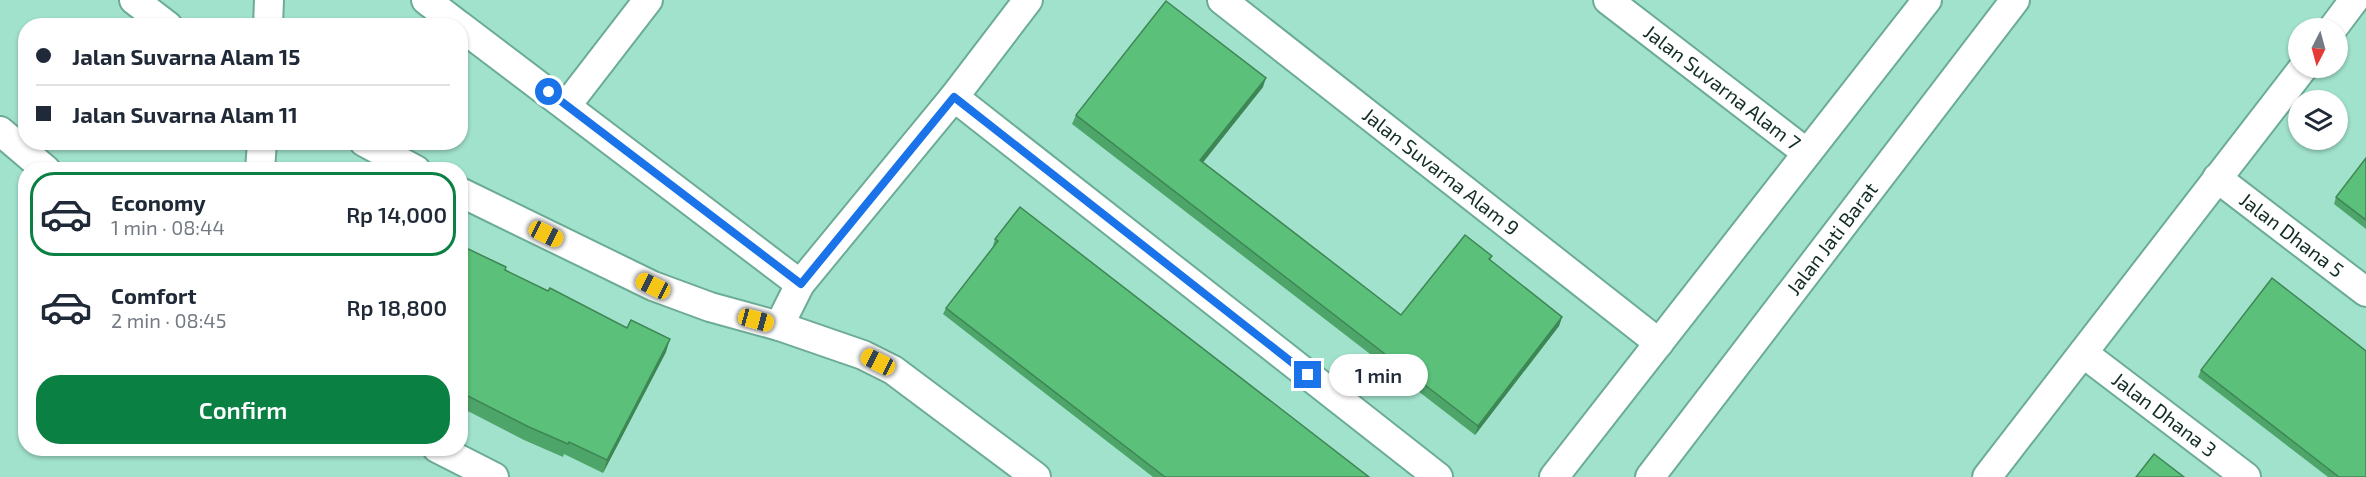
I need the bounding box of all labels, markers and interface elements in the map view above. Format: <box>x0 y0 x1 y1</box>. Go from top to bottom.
north arrow <box>2288 18 2348 78</box>
map controls <box>2288 18 2348 150</box>
street label: Jalan Suvarna Alam 7 <box>1640 19 1806 155</box>
text: Jalan Suvarna Alam 15 <box>72 43 301 69</box>
route start <box>535 78 562 105</box>
button: layers <box>2288 90 2348 150</box>
text: Jalan Suvarna Alam 11 <box>72 101 298 127</box>
street label: Jalan Suvarna Alam 9 <box>1358 102 1524 240</box>
street label: Jalan Jati Barat <box>1781 177 1882 299</box>
icon: car <box>39 187 93 241</box>
street label: Jalan Dhana 5 <box>2236 187 2349 282</box>
text: Economy <box>111 189 206 215</box>
text: Rp 14,000 <box>346 201 447 227</box>
text: 1 min · 08:44 <box>111 215 225 239</box>
car <box>526 218 566 250</box>
car <box>633 270 673 302</box>
icon: car <box>39 280 93 334</box>
text: Comfort <box>111 282 196 308</box>
text: Rp 18,800 <box>346 294 447 320</box>
car <box>736 307 776 333</box>
text: 2 min · 08:45 <box>111 308 226 332</box>
car <box>858 346 898 378</box>
callout: 1 min <box>1329 354 1428 396</box>
route end <box>1294 361 1321 388</box>
text: 1 min <box>1355 363 1402 387</box>
street label: Jalan Dhana 3 <box>2108 367 2222 461</box>
button: Confirm <box>36 375 450 444</box>

